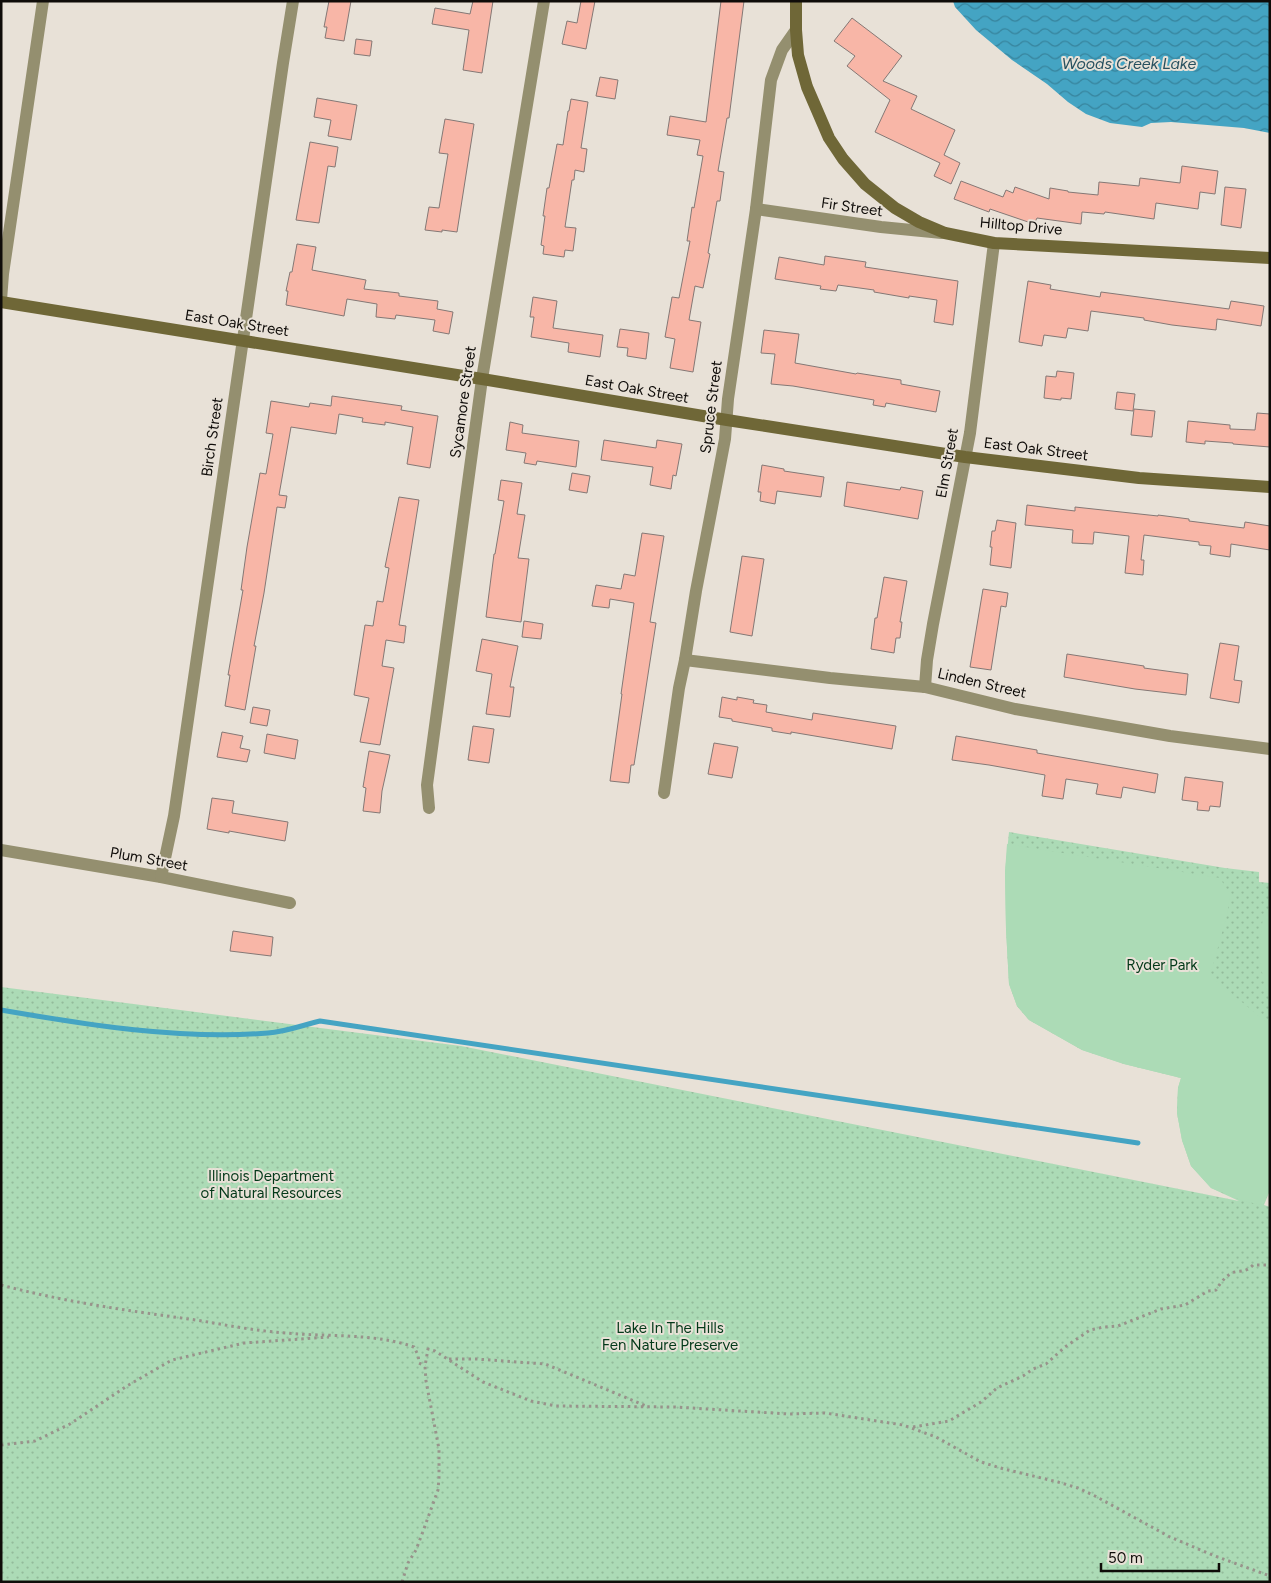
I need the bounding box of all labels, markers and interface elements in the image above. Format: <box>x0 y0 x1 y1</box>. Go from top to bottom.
water label: Woods Creek Lake <box>1062 54 1196 73</box>
street label: Fir Street <box>820 194 884 220</box>
street label: Hilltop Drive <box>979 213 1063 239</box>
street label: East Oak Street <box>184 306 291 340</box>
street label: Sycamore Street <box>446 344 480 459</box>
street label: Spruce Street <box>696 359 726 455</box>
street label: East Oak Street <box>584 371 691 407</box>
street label: Birch Street <box>198 396 227 478</box>
street label: Elm Street <box>932 426 962 499</box>
street label: East Oak Street <box>983 434 1090 464</box>
street label: Linden Street <box>936 664 1029 702</box>
street label: Plum Street <box>109 843 190 875</box>
park label: Ryder Park <box>1126 956 1198 974</box>
park label: Illinois Department of Natural Resources <box>201 1167 341 1202</box>
park label: Lake In The Hills Fen Nature Preserve <box>602 1319 738 1354</box>
scale bar <box>1101 1540 1218 1572</box>
text: 50 m <box>1108 1549 1143 1567</box>

